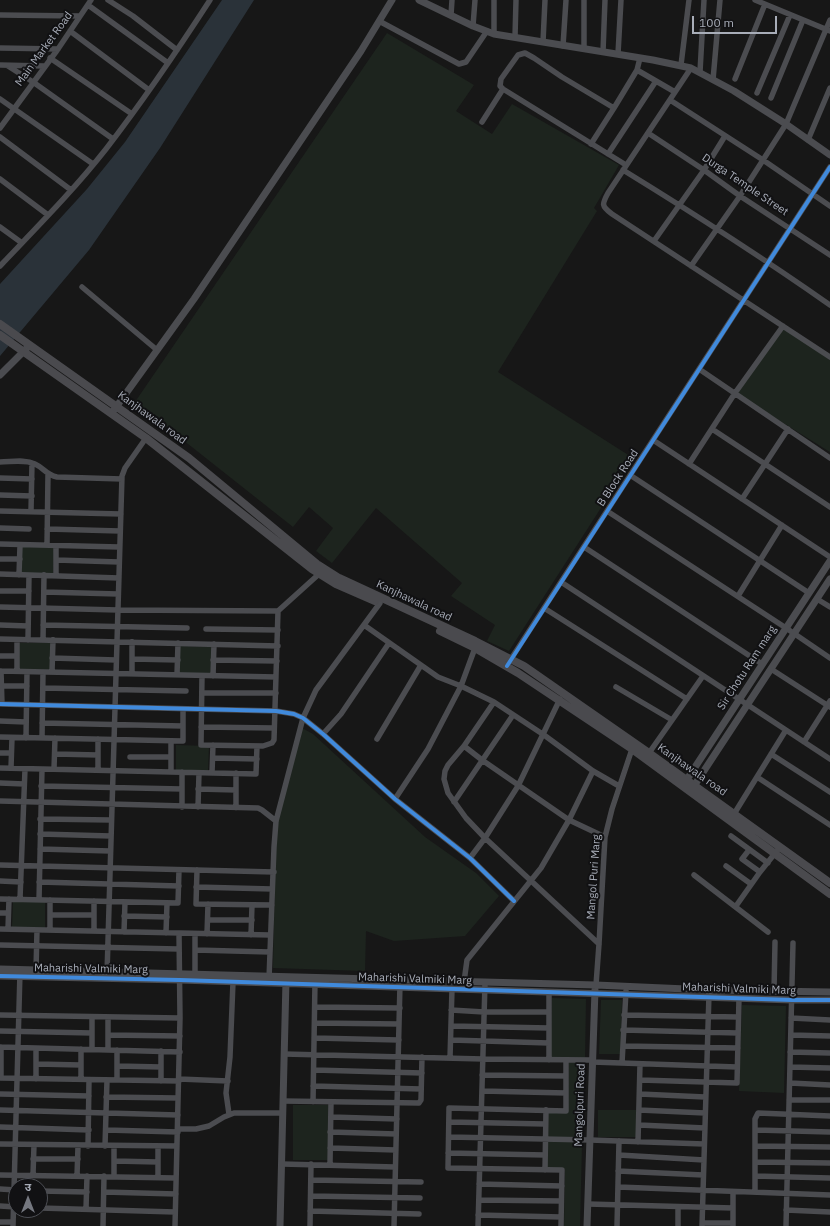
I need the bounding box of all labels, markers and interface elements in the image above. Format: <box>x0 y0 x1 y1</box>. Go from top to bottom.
scale bar <box>694 8 779 34</box>
street label: Main Market Road <box>13 9 75 89</box>
text: 100 m <box>699 15 734 30</box>
street label: Durga Temple Street <box>699 151 791 219</box>
street label: Kanjhawala road <box>115 389 189 447</box>
street label: B Block Road <box>595 447 641 509</box>
street label: Kanjhawala road <box>374 578 454 624</box>
street label: Sir Chotu Ram marg <box>715 623 779 713</box>
street label: Kanjhawala road <box>655 741 729 799</box>
street label: Mangol Puri Marg <box>584 834 604 920</box>
street label: Maharishi Valmiki Marg <box>34 961 148 977</box>
street label: Maharishi Valmiki Marg <box>358 970 472 988</box>
street label: Maharishi Valmiki Marg <box>682 980 796 998</box>
street label: Mangolpuri Road <box>572 1063 588 1147</box>
north arrow <box>8 1178 48 1218</box>
text: उ <box>25 1180 31 1194</box>

